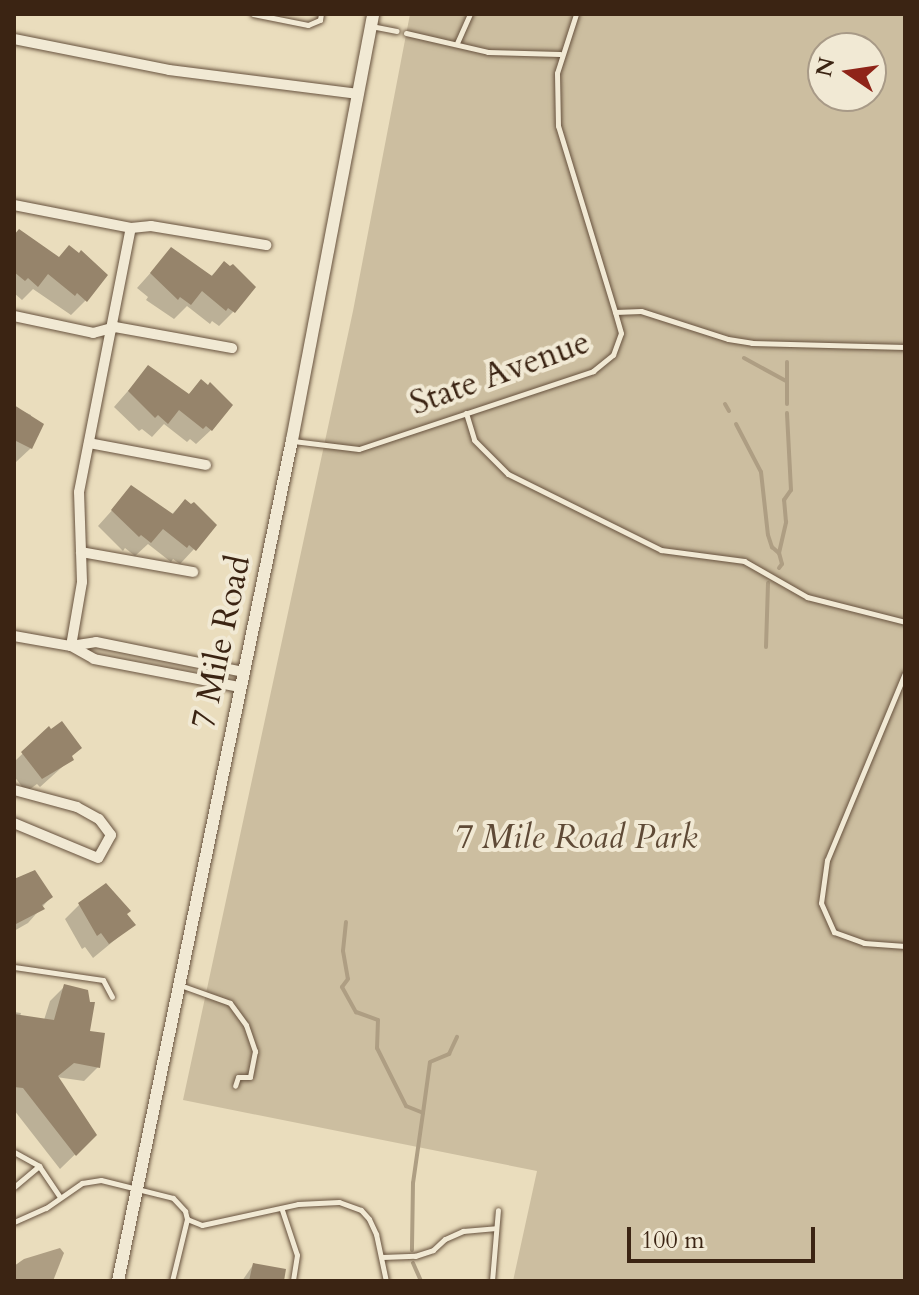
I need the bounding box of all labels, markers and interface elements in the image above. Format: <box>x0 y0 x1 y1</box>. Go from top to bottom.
north arrow <box>807 32 887 112</box>
text: N <box>809 54 842 80</box>
street label: State Avenue <box>405 322 595 424</box>
street label: 7 Mile Road <box>183 552 259 732</box>
park label: 7 Mile Road Park <box>455 818 697 858</box>
scale bar <box>631 1211 819 1261</box>
text: 100 m <box>641 1224 705 1257</box>

